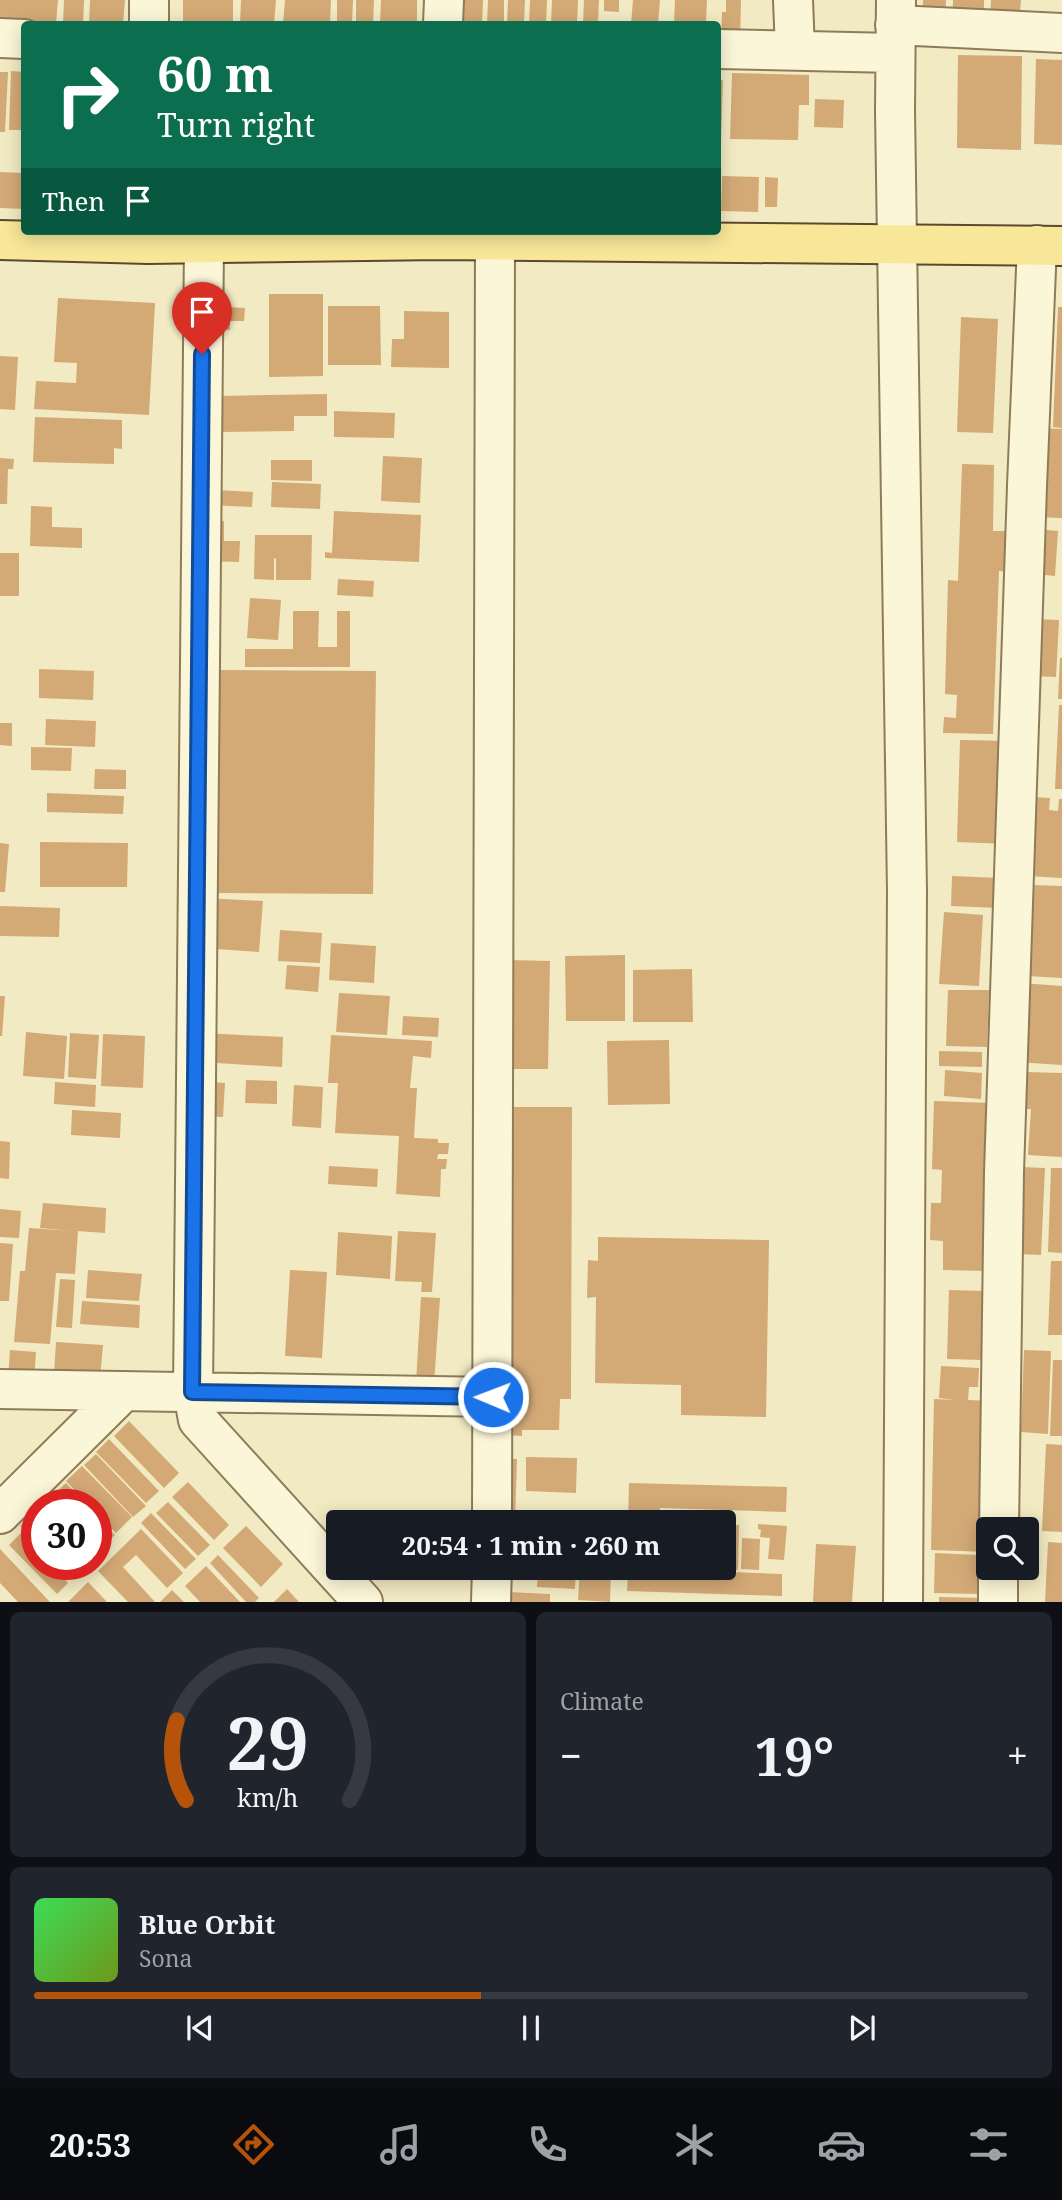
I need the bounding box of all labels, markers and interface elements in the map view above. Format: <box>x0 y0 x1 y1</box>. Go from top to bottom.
text: 60 m <box>157 40 273 106</box>
icon: right <box>42 49 133 140</box>
text: Turn right <box>157 103 315 146</box>
icon: arrive <box>119 182 157 220</box>
text: Then <box>42 183 105 219</box>
pin <box>172 282 232 354</box>
icon: arrive <box>183 293 221 331</box>
position arrow <box>456 1360 530 1434</box>
speed limit sign: 30 <box>21 1489 112 1580</box>
map controls <box>976 1517 1039 1580</box>
button: search <box>976 1517 1039 1580</box>
text: 20:54 · 1 min · 260 m <box>401 1527 661 1563</box>
text: Climate <box>560 1685 644 1717</box>
text: 29 <box>227 1693 309 1792</box>
text: 19° <box>755 1720 834 1791</box>
text: − <box>560 1729 582 1781</box>
text: + <box>1007 1729 1028 1781</box>
text: km/h <box>237 1780 299 1814</box>
text: Blue Orbit <box>139 1906 275 1942</box>
text: Sona <box>139 1942 193 1974</box>
icon: previous <box>181 2009 219 2047</box>
icon: pause <box>512 2009 550 2047</box>
icon: next <box>843 2009 881 2047</box>
icon: directions <box>229 2120 278 2169</box>
icon: music <box>376 2120 425 2169</box>
icon: phone <box>523 2120 572 2169</box>
icon: climate <box>670 2120 719 2169</box>
icon: car <box>817 2120 866 2169</box>
icon: filters <box>964 2120 1013 2169</box>
text: 20:53 <box>49 2123 131 2166</box>

